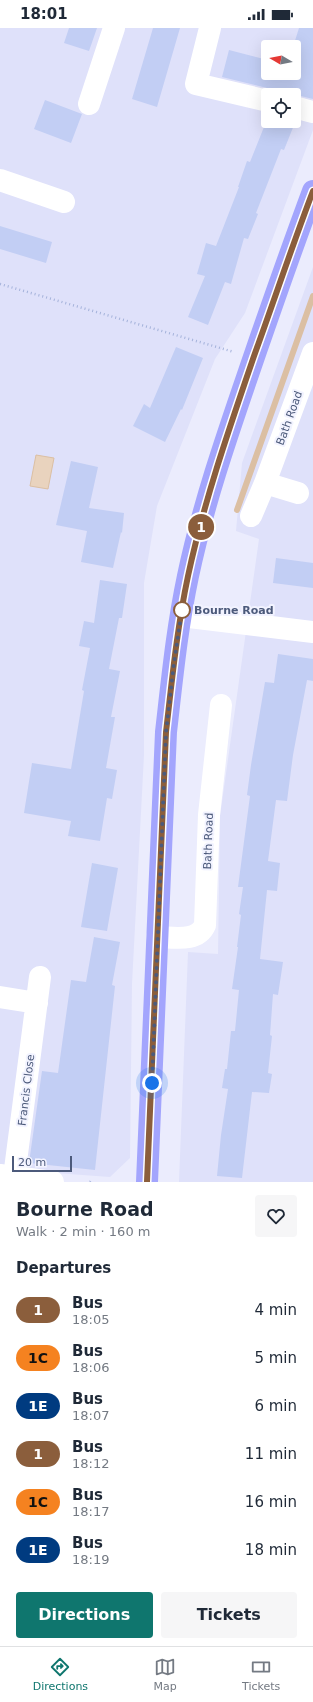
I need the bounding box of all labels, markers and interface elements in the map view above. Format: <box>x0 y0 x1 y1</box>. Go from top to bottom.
text: 18:01 <box>20 5 68 23</box>
north arrow <box>261 40 301 80</box>
map controls <box>261 40 301 128</box>
button: locate <box>261 88 301 128</box>
street label: Bath Road <box>274 389 305 447</box>
line badge: 1 <box>188 514 214 540</box>
text: 1 <box>196 519 206 535</box>
marker: Bourne Road <box>173 601 191 619</box>
place label: Bourne Road <box>194 604 274 617</box>
street label: Bath Road <box>201 812 216 870</box>
street label: Francis Close <box>16 1053 37 1127</box>
your location <box>142 1073 162 1093</box>
scale bar <box>12 1154 72 1173</box>
text: 20 m <box>18 1156 46 1169</box>
button: heart <box>255 1195 297 1237</box>
text: Bourne Road <box>16 1198 154 1220</box>
text: Walk · 2 min · 160 m <box>16 1224 150 1239</box>
text: Departures <box>16 1259 111 1277</box>
text: Bus <box>72 1294 103 1312</box>
text: 4 min <box>254 1301 297 1319</box>
text: 1 <box>33 1302 43 1318</box>
text: 18:05 <box>72 1312 109 1327</box>
text: Bus <box>72 1342 103 1360</box>
text: 5 min <box>254 1349 297 1367</box>
text: 1C <box>28 1350 48 1366</box>
text: 18:06 <box>72 1360 109 1375</box>
text: Bus <box>72 1390 103 1408</box>
text: 6 min <box>254 1397 297 1415</box>
text: 1E <box>28 1398 48 1414</box>
text: 18:07 <box>72 1408 109 1423</box>
text: Bus <box>72 1438 103 1456</box>
text: 11 min <box>245 1445 297 1463</box>
text: 1 <box>33 1446 43 1462</box>
text: 18:12 <box>72 1456 109 1471</box>
text: Bus <box>72 1486 103 1504</box>
text: 16 min <box>245 1493 297 1511</box>
text: 1C <box>28 1494 48 1510</box>
text: 18:17 <box>72 1504 109 1519</box>
text: Bus <box>72 1534 103 1552</box>
text: 18 min <box>245 1541 297 1559</box>
text: 1E <box>28 1542 48 1558</box>
text: 18:19 <box>72 1552 109 1567</box>
button: Directions <box>16 1592 153 1638</box>
button: Tickets <box>161 1592 297 1638</box>
tab: Directions <box>33 1656 88 1693</box>
tab: Map <box>153 1656 177 1693</box>
tab: Tickets <box>242 1656 280 1693</box>

